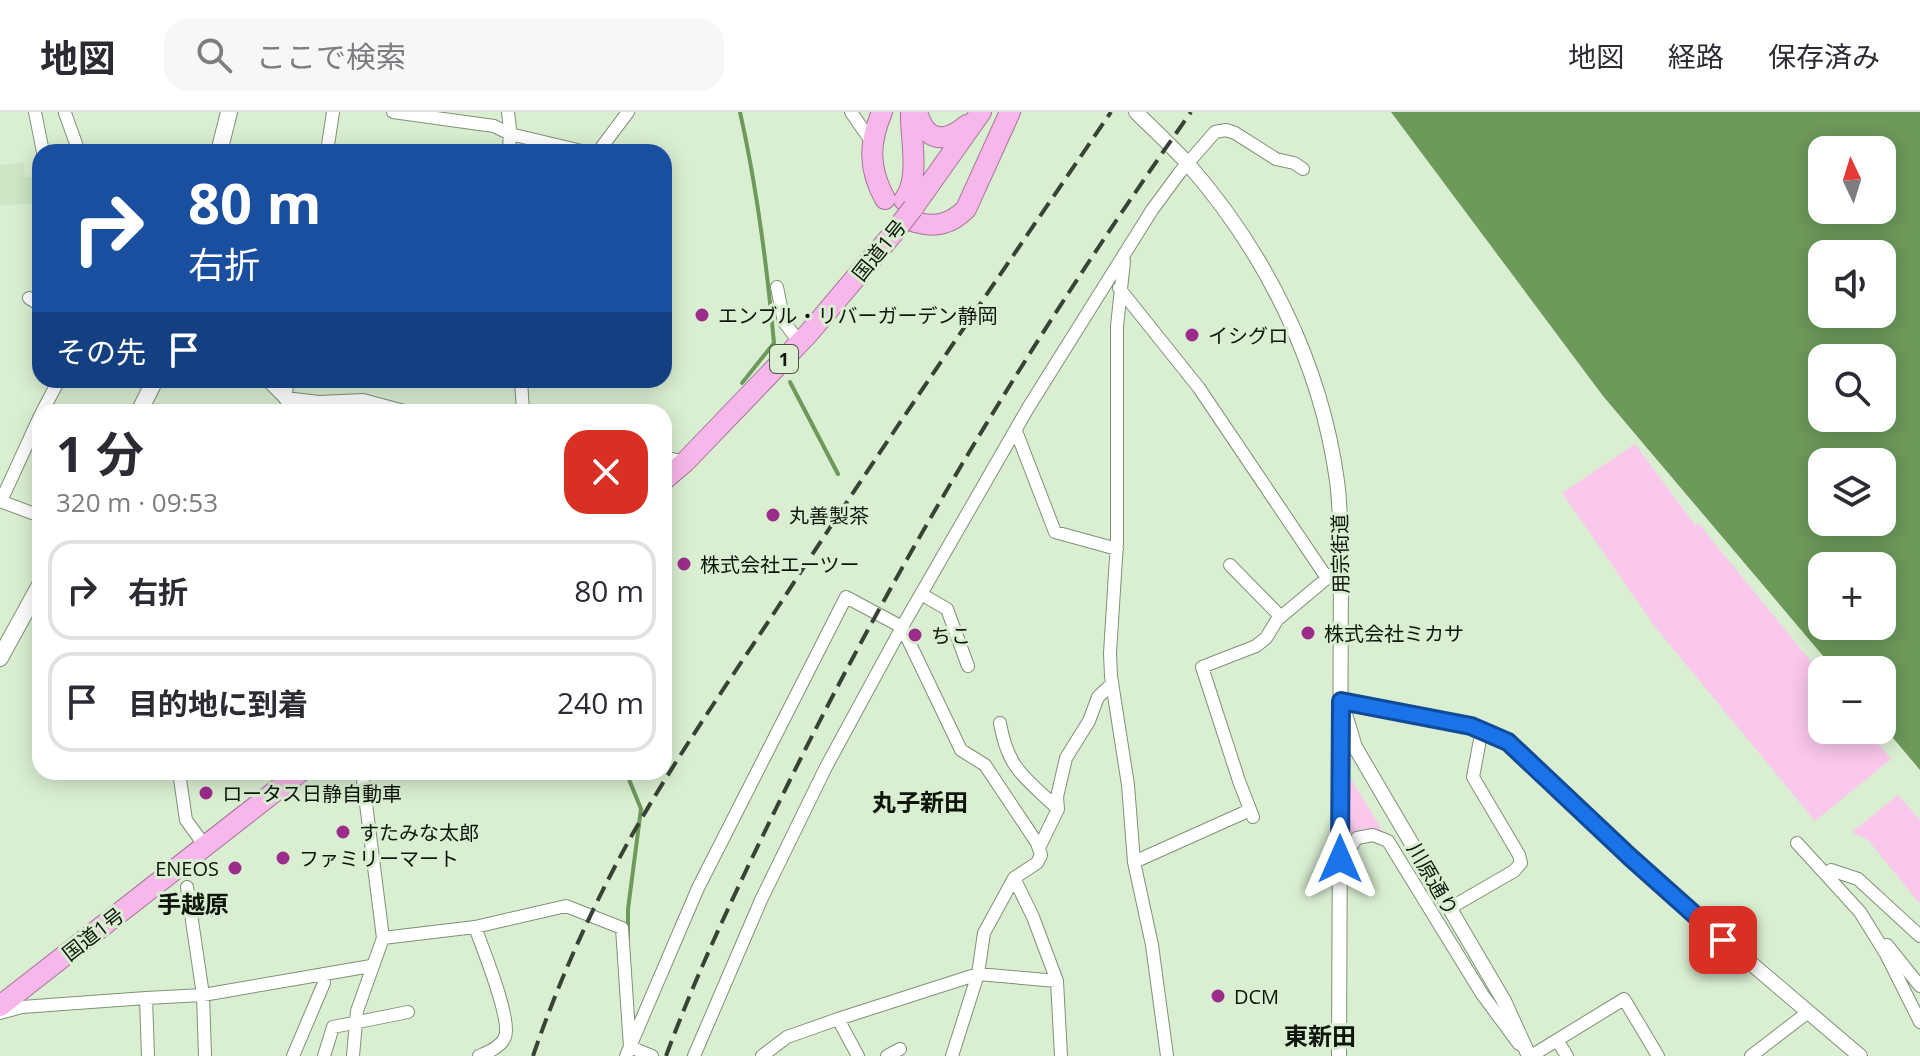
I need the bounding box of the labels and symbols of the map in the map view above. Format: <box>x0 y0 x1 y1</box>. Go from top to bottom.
north arrow <box>1808 136 1896 224</box>
street label: 国道1号 <box>846 214 912 286</box>
place label: エンブル・リバーガーデン静岡 <box>718 302 997 329</box>
marker: エンブル・リバーガーデン静岡 <box>693 306 711 324</box>
place label: イシグロ <box>1208 322 1288 349</box>
marker: イシグロ <box>1183 326 1201 344</box>
road number: 1 <box>770 345 798 373</box>
place label: 丸善製茶 <box>789 502 869 529</box>
marker: 丸善製茶 <box>764 506 782 524</box>
street label: 用宗街道 <box>1326 514 1354 594</box>
place label: 株式会社エーツー <box>700 551 860 578</box>
marker: 株式会社エーツー <box>675 555 693 573</box>
place label: 株式会社ミカサ <box>1324 620 1464 647</box>
place label: ちこ <box>931 622 971 649</box>
marker: 株式会社ミカサ <box>1299 624 1317 642</box>
marker: ちこ <box>906 626 924 644</box>
place label: ロータス日静自動車 <box>222 780 402 807</box>
marker: ロータス日静自動車 <box>197 784 215 802</box>
district label: 丸子新田 <box>872 785 968 818</box>
position arrow <box>1298 817 1382 901</box>
place label: すたみな太郎 <box>359 819 479 846</box>
marker: すたみな太郎 <box>334 823 352 841</box>
street label: 川原通り <box>1401 838 1465 920</box>
place label: ファミリーマート <box>299 845 459 872</box>
marker: ファミリーマート <box>274 849 292 867</box>
place label: ENEOS <box>155 855 219 882</box>
marker: ENEOS <box>226 859 244 877</box>
district label: 手越原 <box>157 887 229 920</box>
street label: 国道1号 <box>57 901 129 967</box>
pin <box>1689 906 1757 974</box>
place label: DCM <box>1234 983 1279 1010</box>
marker: DCM <box>1209 987 1227 1005</box>
district label: 東新田 <box>1284 1019 1356 1052</box>

